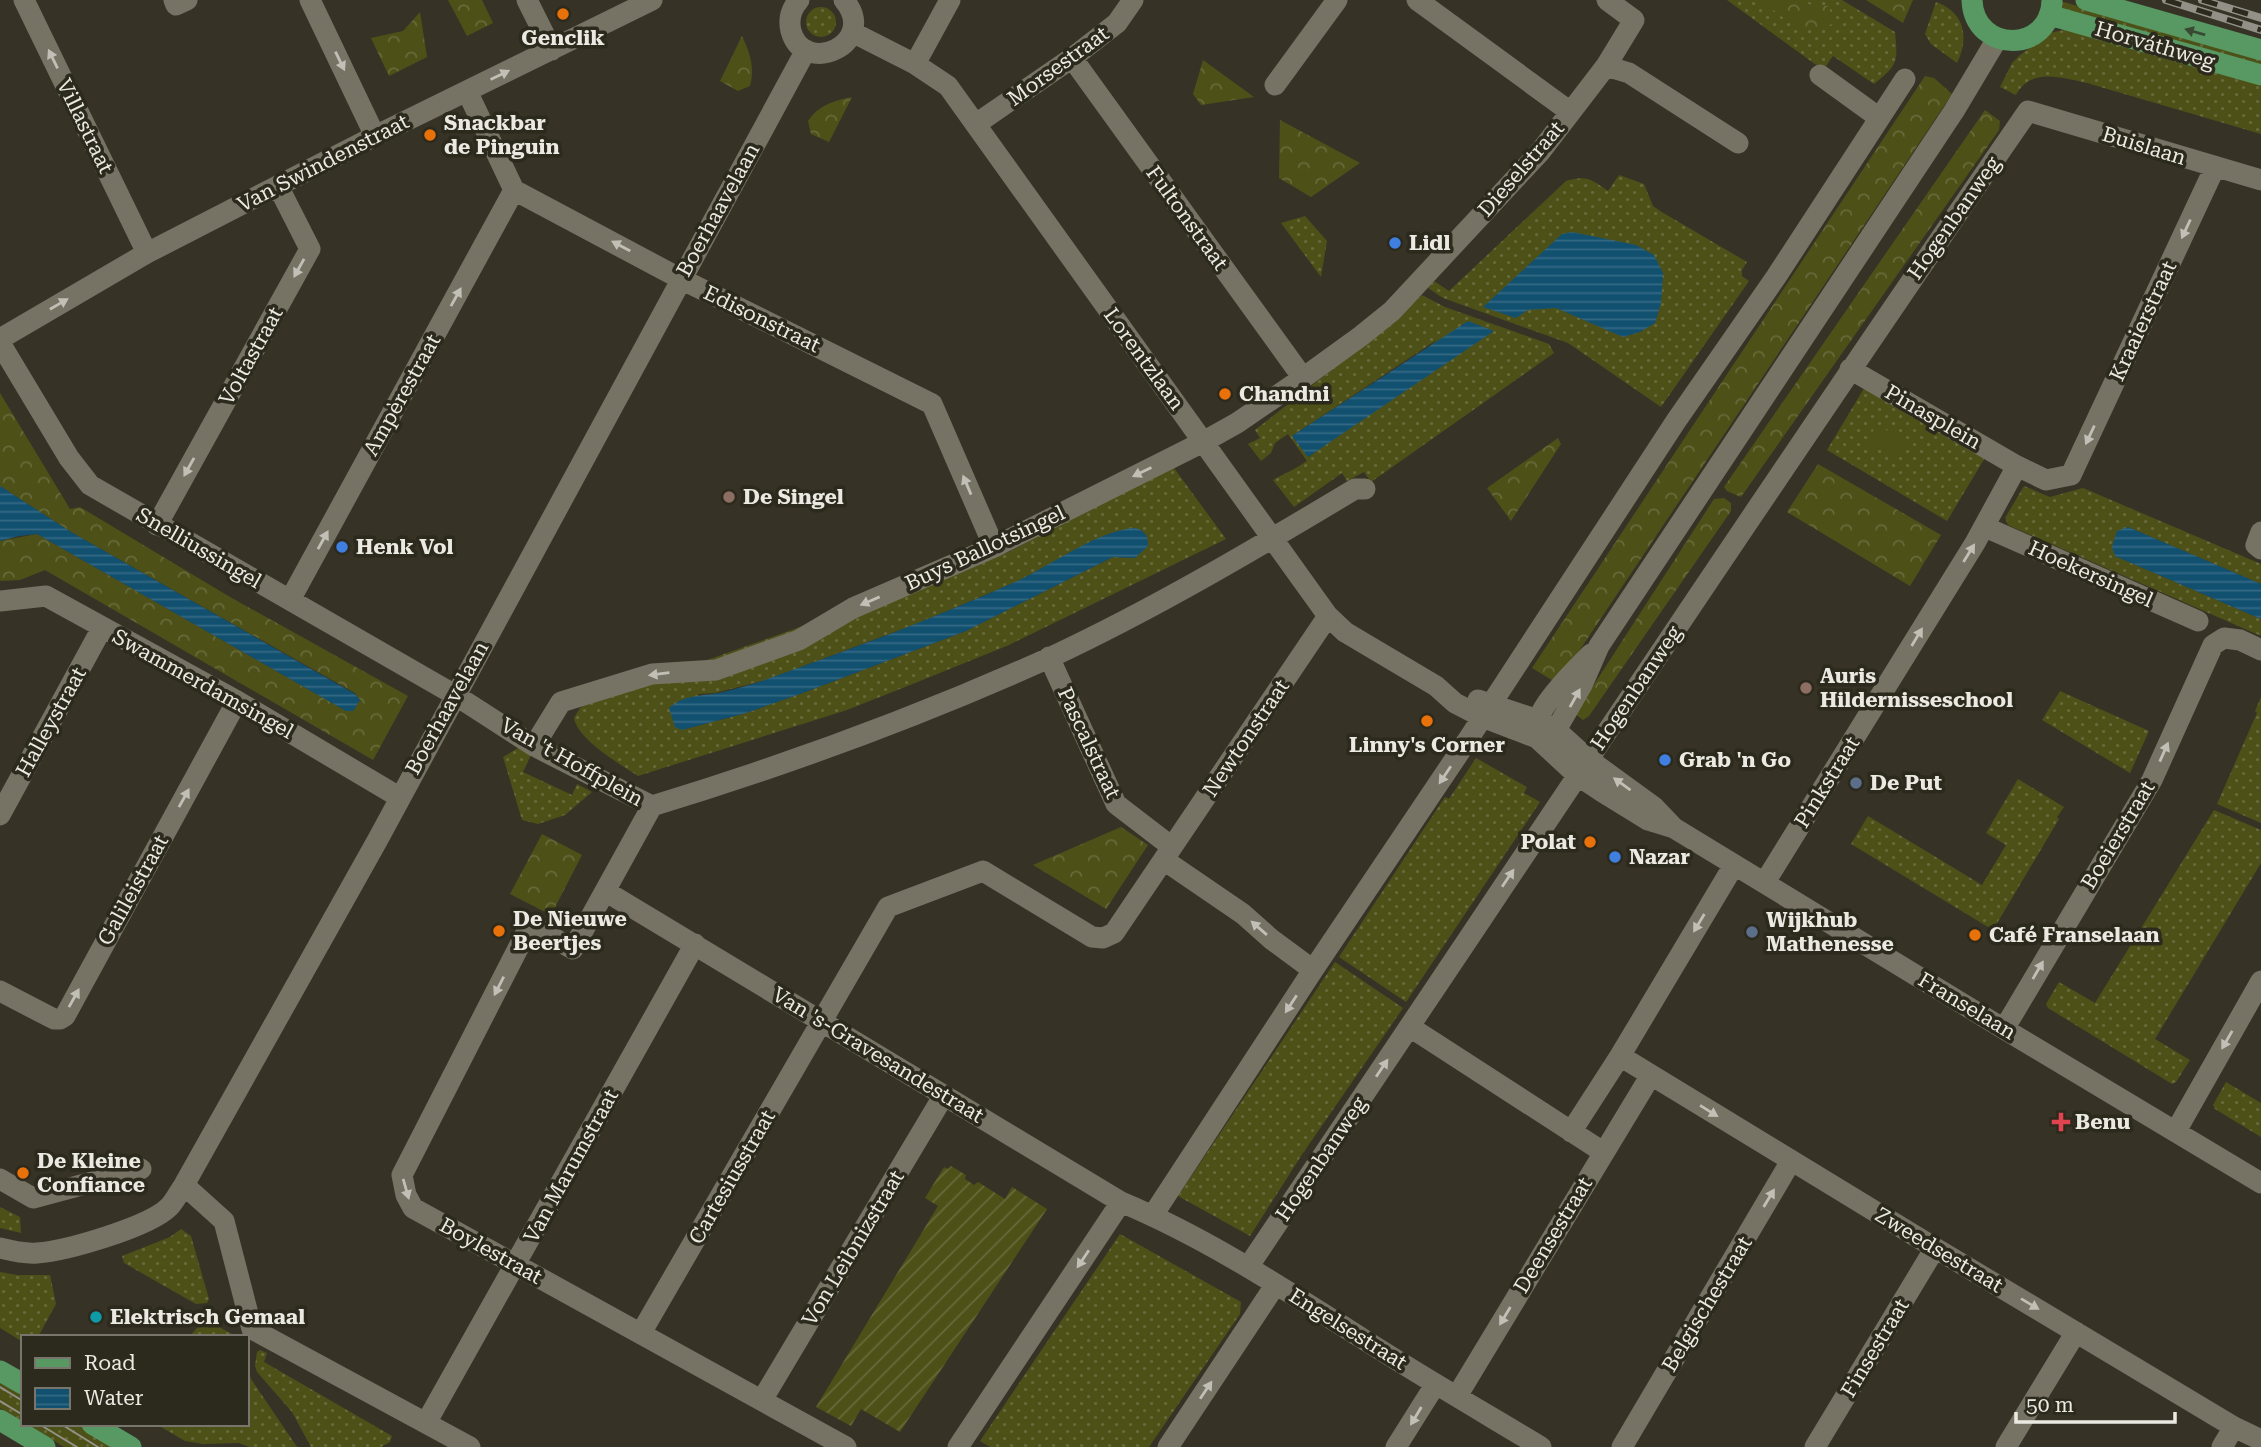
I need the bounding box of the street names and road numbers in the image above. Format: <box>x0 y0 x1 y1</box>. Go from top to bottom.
street label: Horváthweg <box>2092 16 2218 74</box>
street label: Morsestraat <box>1003 21 1113 111</box>
street label: Villastraat <box>52 75 118 177</box>
street label: Van Swindenstraat <box>233 109 413 217</box>
street label: Dieselstraat <box>1473 116 1569 222</box>
street label: Buislaan <box>2099 122 2189 170</box>
street label: Boerhaavelaan <box>672 139 765 281</box>
street label: Hogenbanweg <box>1903 152 2005 284</box>
street label: Fultonstraat <box>1141 161 1233 275</box>
street label: Kraaierstraat <box>2105 257 2181 385</box>
street label: Edisonstraat <box>700 280 824 358</box>
street label: Voltastraat <box>214 303 288 409</box>
street label: Lorentzlaan <box>1099 303 1189 415</box>
street label: Ampèrestraat <box>359 330 445 460</box>
street label: Pinasplein <box>1881 380 1986 454</box>
street label: Buys Ballotsingel <box>902 500 1069 595</box>
street label: Snelliussingel <box>132 503 266 594</box>
street label: Hoekersingel <box>2025 536 2157 612</box>
street label: Hogenbanweg <box>1586 621 1686 755</box>
street label: Swammerdamsingel <box>108 624 298 744</box>
street label: Boerhaavelaan <box>401 637 494 779</box>
street label: Halleystraat <box>11 663 91 781</box>
street label: Newtonstraat <box>1198 675 1294 801</box>
street label: Pascalstraat <box>1053 683 1125 803</box>
street label: Van 't Hoffplein <box>497 713 648 811</box>
street label: Pinkstraat <box>1790 732 1865 832</box>
street label: Boeierstraat <box>2076 776 2160 893</box>
street label: Galileistraat <box>93 830 173 949</box>
street label: Franselaan <box>1914 968 2021 1045</box>
street label: Van 's-Gravesandestraat <box>768 982 988 1128</box>
street label: Van Marumstraat <box>519 1085 623 1247</box>
street label: Hogenbanweg <box>1271 1092 1371 1226</box>
street label: Cartesiusstraat <box>684 1106 780 1248</box>
street label: Von Leibnizstraat <box>797 1166 909 1330</box>
street label: Deensestraat <box>1509 1173 1597 1297</box>
street label: Zweedsestraat <box>1871 1202 2007 1298</box>
street label: Boylestraat <box>436 1213 547 1289</box>
street label: Belgischestraat <box>1657 1232 1757 1376</box>
street label: Engelsestraat <box>1285 1283 1411 1375</box>
street label: Finsestraat <box>1836 1294 1914 1402</box>

